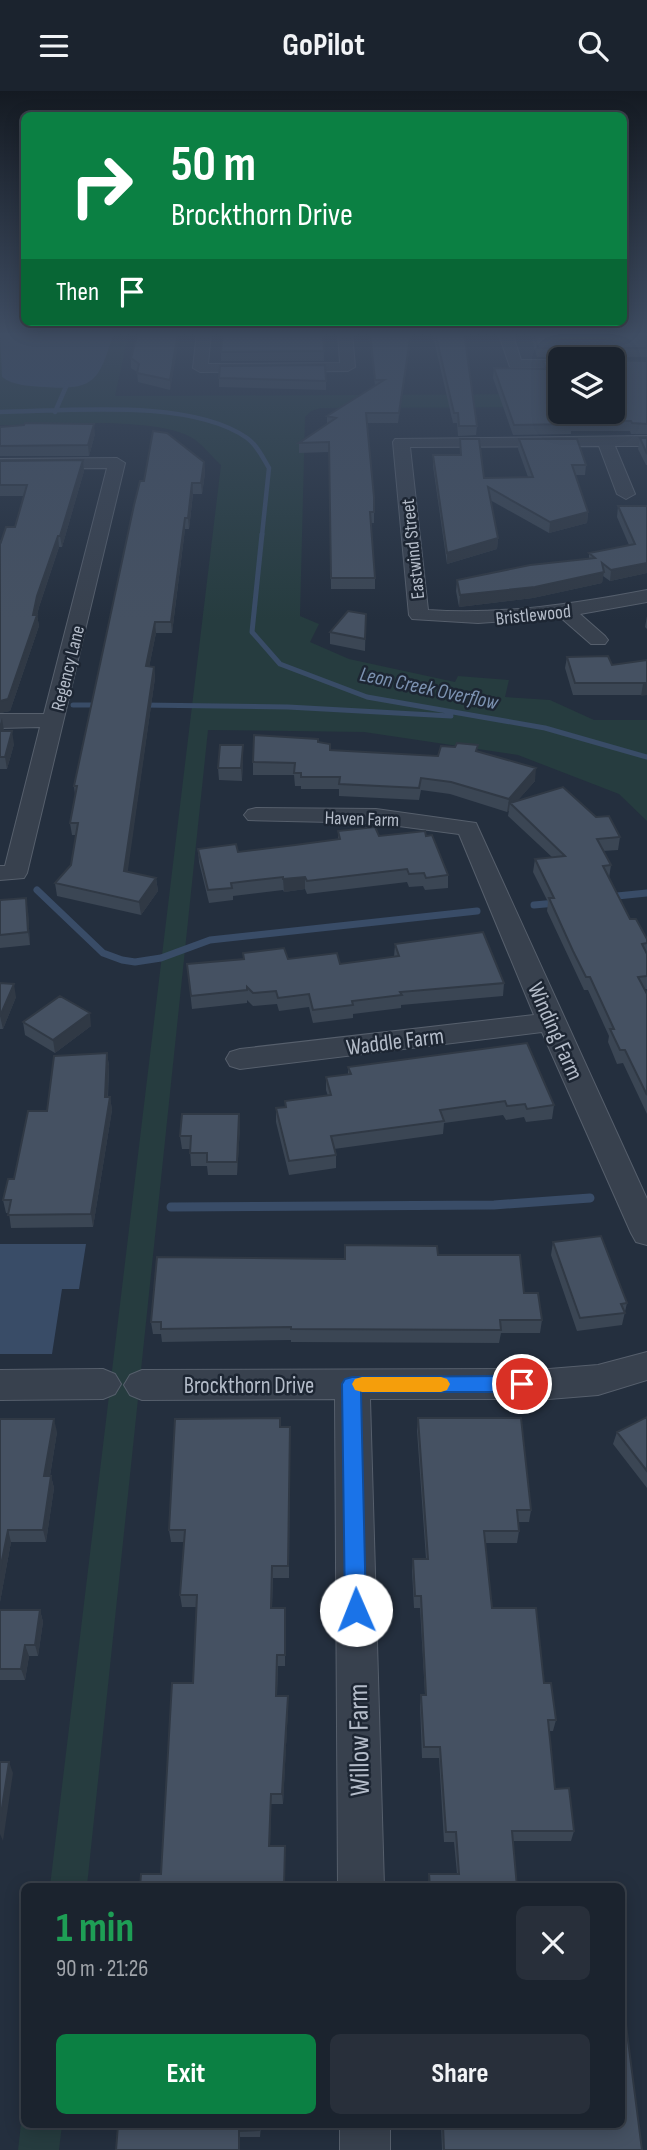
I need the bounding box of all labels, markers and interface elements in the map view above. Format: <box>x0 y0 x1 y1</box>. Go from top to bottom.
text: GoPilot <box>282 26 365 65</box>
icon: menu <box>35 27 73 65</box>
icon: search <box>574 27 612 65</box>
text: 50 m <box>171 136 256 195</box>
icon: right <box>56 140 147 231</box>
text: Brockthorn Drive <box>171 196 353 235</box>
icon: arrive <box>113 273 151 311</box>
text: Then <box>56 277 99 308</box>
map controls <box>548 347 625 424</box>
button: layers <box>548 347 625 424</box>
street label: Eastwind Street <box>397 497 430 600</box>
street label: Bristlewood <box>494 600 572 631</box>
street label: Regency Lane <box>47 623 90 714</box>
water label: Leon Creek Overflow <box>358 662 502 716</box>
street label: Haven Farm <box>324 807 400 832</box>
street label: Winding Farm <box>521 978 589 1085</box>
street label: Waddle Farm <box>345 1022 446 1062</box>
pin <box>492 1354 552 1414</box>
icon: arrive <box>503 1365 541 1403</box>
street label: Brockthorn Drive <box>184 1372 314 1400</box>
position arrow <box>319 1573 393 1647</box>
street label: Willow Farm <box>342 1683 377 1796</box>
text: 1 min <box>56 1903 134 1954</box>
button: close <box>516 1906 590 1980</box>
text: 90 m · 21:26 <box>56 1955 148 1983</box>
button: Exit <box>56 2034 316 2114</box>
button: Share <box>330 2034 590 2114</box>

